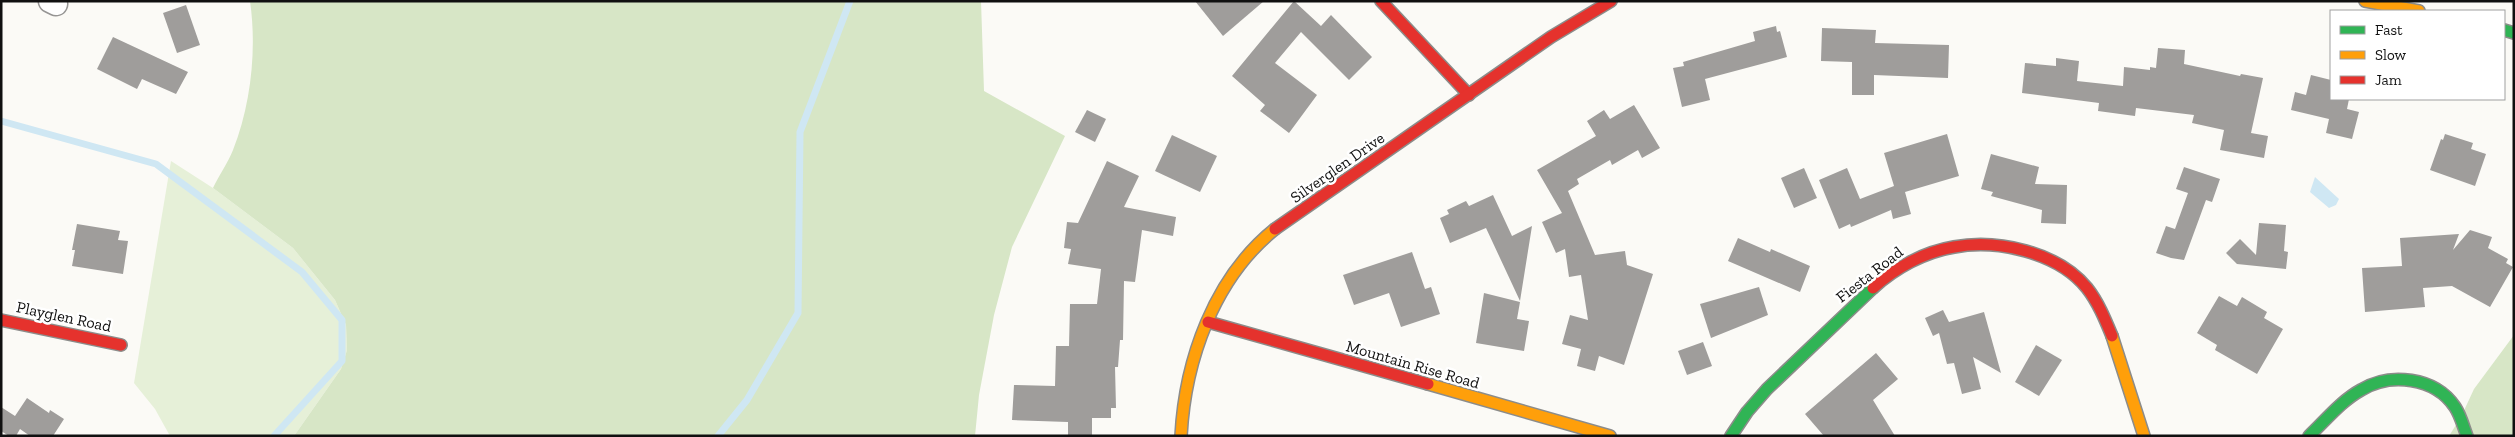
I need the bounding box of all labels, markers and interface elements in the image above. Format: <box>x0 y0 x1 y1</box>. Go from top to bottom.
legend <box>2330 10 2505 100</box>
text: Fast <box>2375 21 2403 39</box>
text: Slow <box>2375 46 2407 64</box>
text: Jam <box>2375 71 2402 89</box>
street label: Silverglen Drive <box>1287 128 1388 207</box>
street label: Fiesta Road <box>1832 242 1907 306</box>
street label: Playglen Road <box>15 297 113 336</box>
street label: Mountain Rise Road <box>1344 336 1482 393</box>

